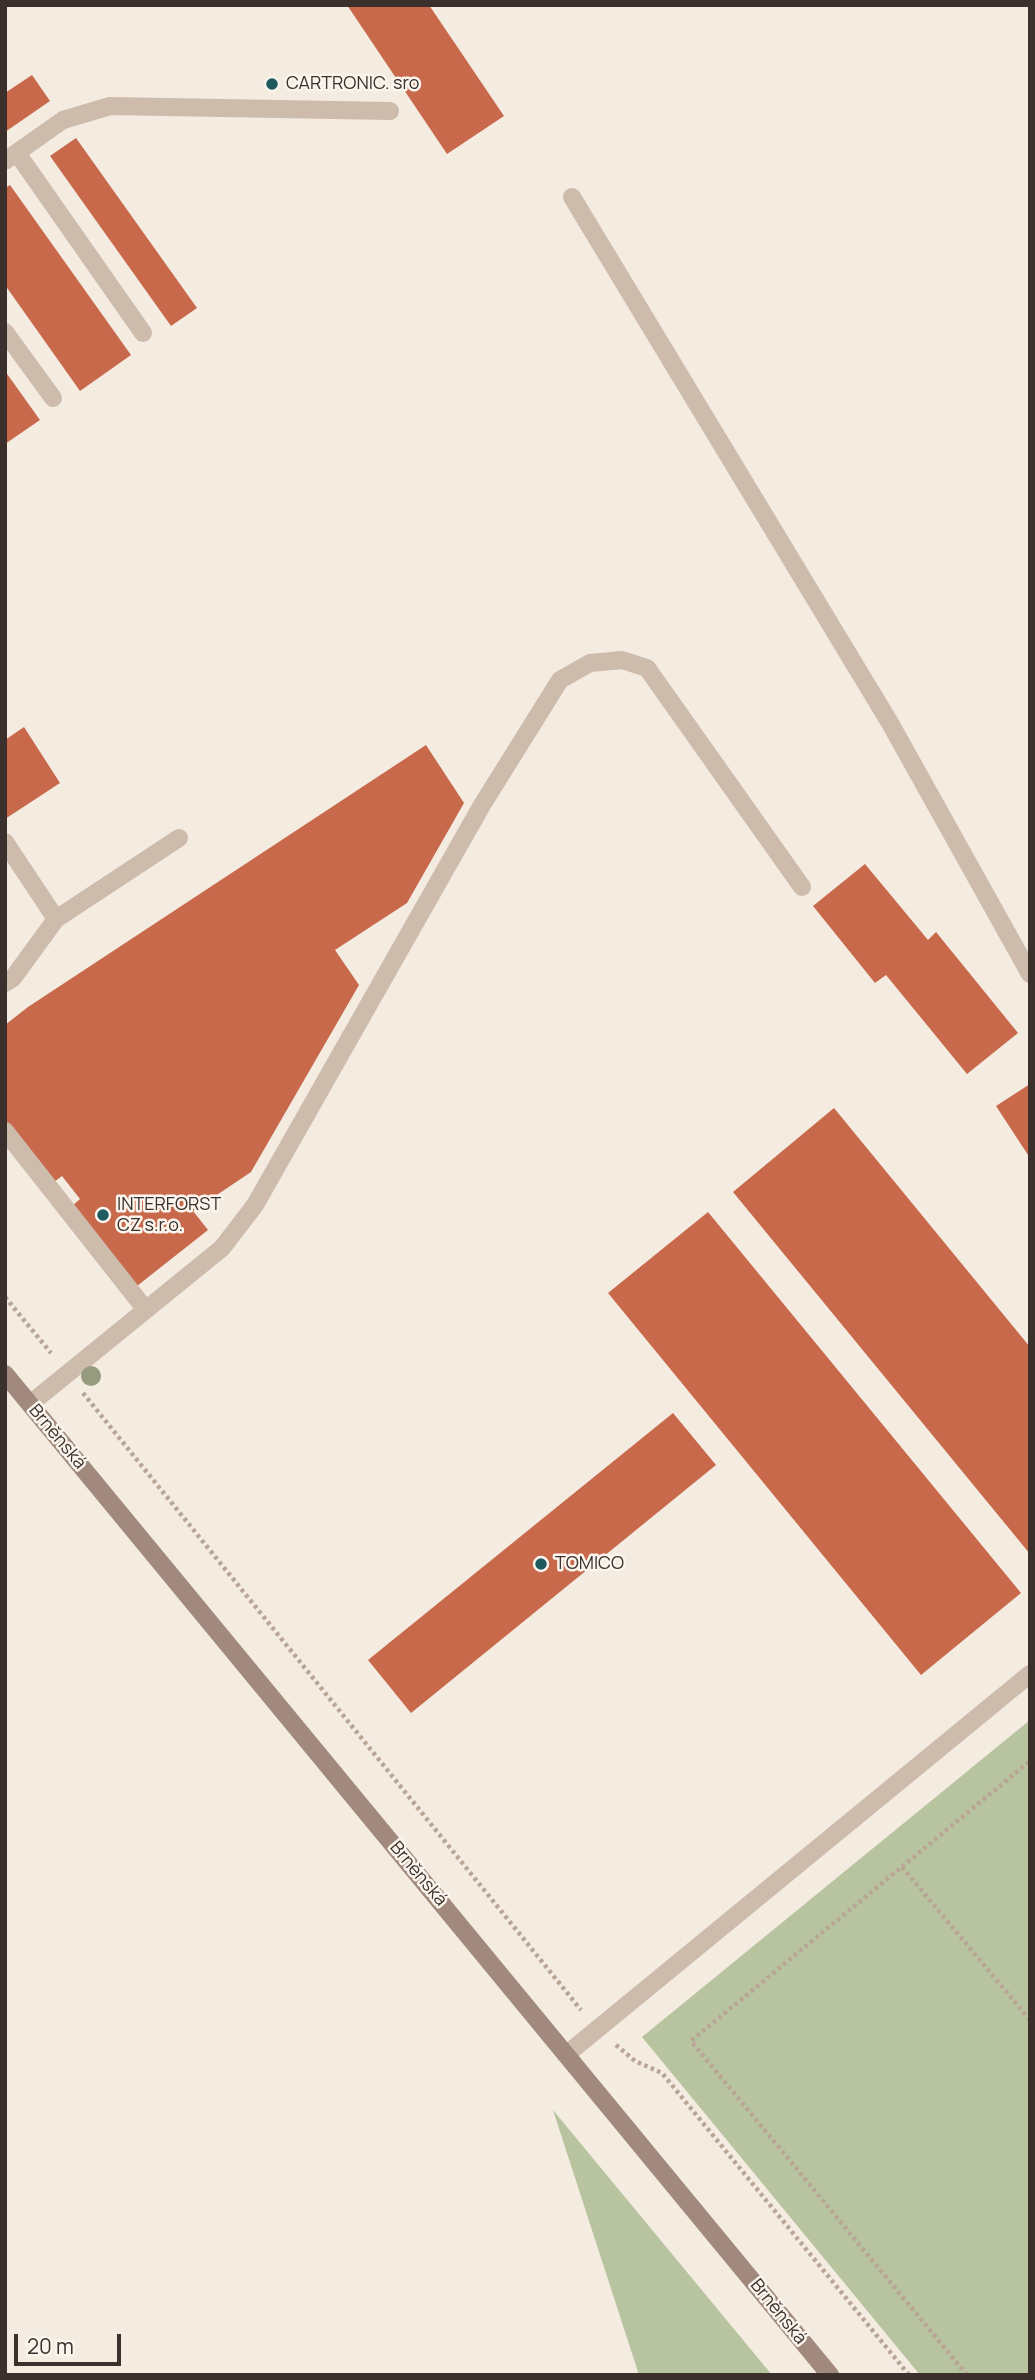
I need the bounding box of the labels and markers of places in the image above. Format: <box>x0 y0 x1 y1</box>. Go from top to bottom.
place label: CARTRONIC. sro <box>286 73 419 95</box>
marker: CARTRONIC. sro <box>264 76 280 92</box>
place label: INTERFORST CZ s.r.o. <box>117 1194 221 1236</box>
marker: INTERFORST CZ s.r.o. <box>95 1207 111 1223</box>
place label: TOMICO <box>555 1553 624 1575</box>
marker: TOMICO <box>533 1556 549 1572</box>

